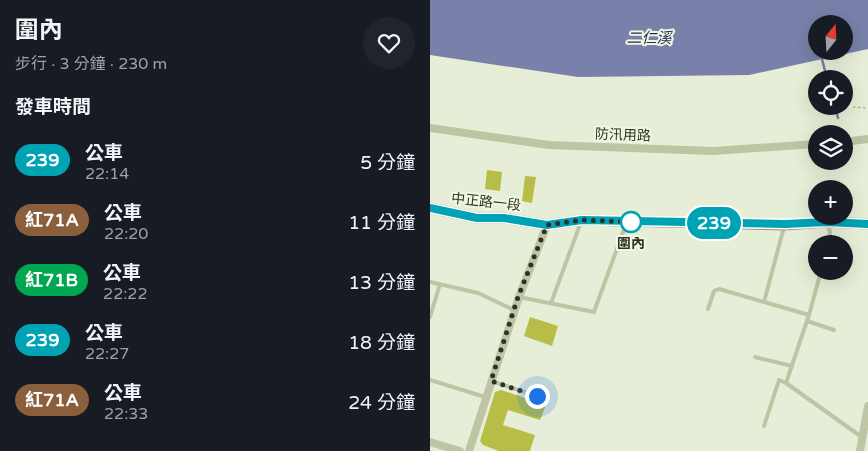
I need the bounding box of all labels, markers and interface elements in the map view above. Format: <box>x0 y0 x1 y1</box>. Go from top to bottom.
north arrow <box>808 15 852 60</box>
map controls <box>808 15 853 280</box>
text: 圍內 <box>15 16 63 45</box>
button: heart <box>363 17 415 69</box>
water label: 二仁溪 <box>626 29 673 47</box>
text: 步行 · 3 分鐘 · 230 m <box>15 54 167 74</box>
button: locate <box>808 70 853 115</box>
text: 發車時間 <box>15 96 91 118</box>
button: layers <box>808 125 853 170</box>
street label: 防汛用路 <box>595 126 651 144</box>
text: 公車 <box>85 142 123 164</box>
text: 239 <box>26 149 59 171</box>
text: 5 分鐘 <box>360 152 415 174</box>
text: 22:14 <box>85 164 129 184</box>
button: + <box>808 180 853 225</box>
street label: 中正路一段 <box>450 190 522 214</box>
text: 公車 <box>104 202 142 224</box>
line badge: 239 <box>685 207 743 239</box>
text: 紅71A <box>25 209 79 231</box>
marker: 圍內 <box>620 211 642 233</box>
text: 11 分鐘 <box>348 212 415 234</box>
text: 239 <box>697 212 731 234</box>
text: 22:20 <box>104 224 148 244</box>
place label: 圍內 <box>617 235 645 252</box>
button: − <box>808 235 853 280</box>
text: 公車 <box>103 262 141 284</box>
text: 紅71B <box>25 269 78 291</box>
text: 13 分鐘 <box>348 272 415 294</box>
text: 22:22 <box>103 284 147 304</box>
text: 公車 <box>85 322 123 344</box>
text: 239 <box>26 329 59 351</box>
text: 18 分鐘 <box>348 332 415 354</box>
text: 22:27 <box>85 344 129 364</box>
text: 公車 <box>104 382 142 404</box>
your location <box>525 384 550 409</box>
text: 紅71A <box>25 389 79 411</box>
text: 24 分鐘 <box>348 392 415 414</box>
text: 22:33 <box>104 404 148 424</box>

